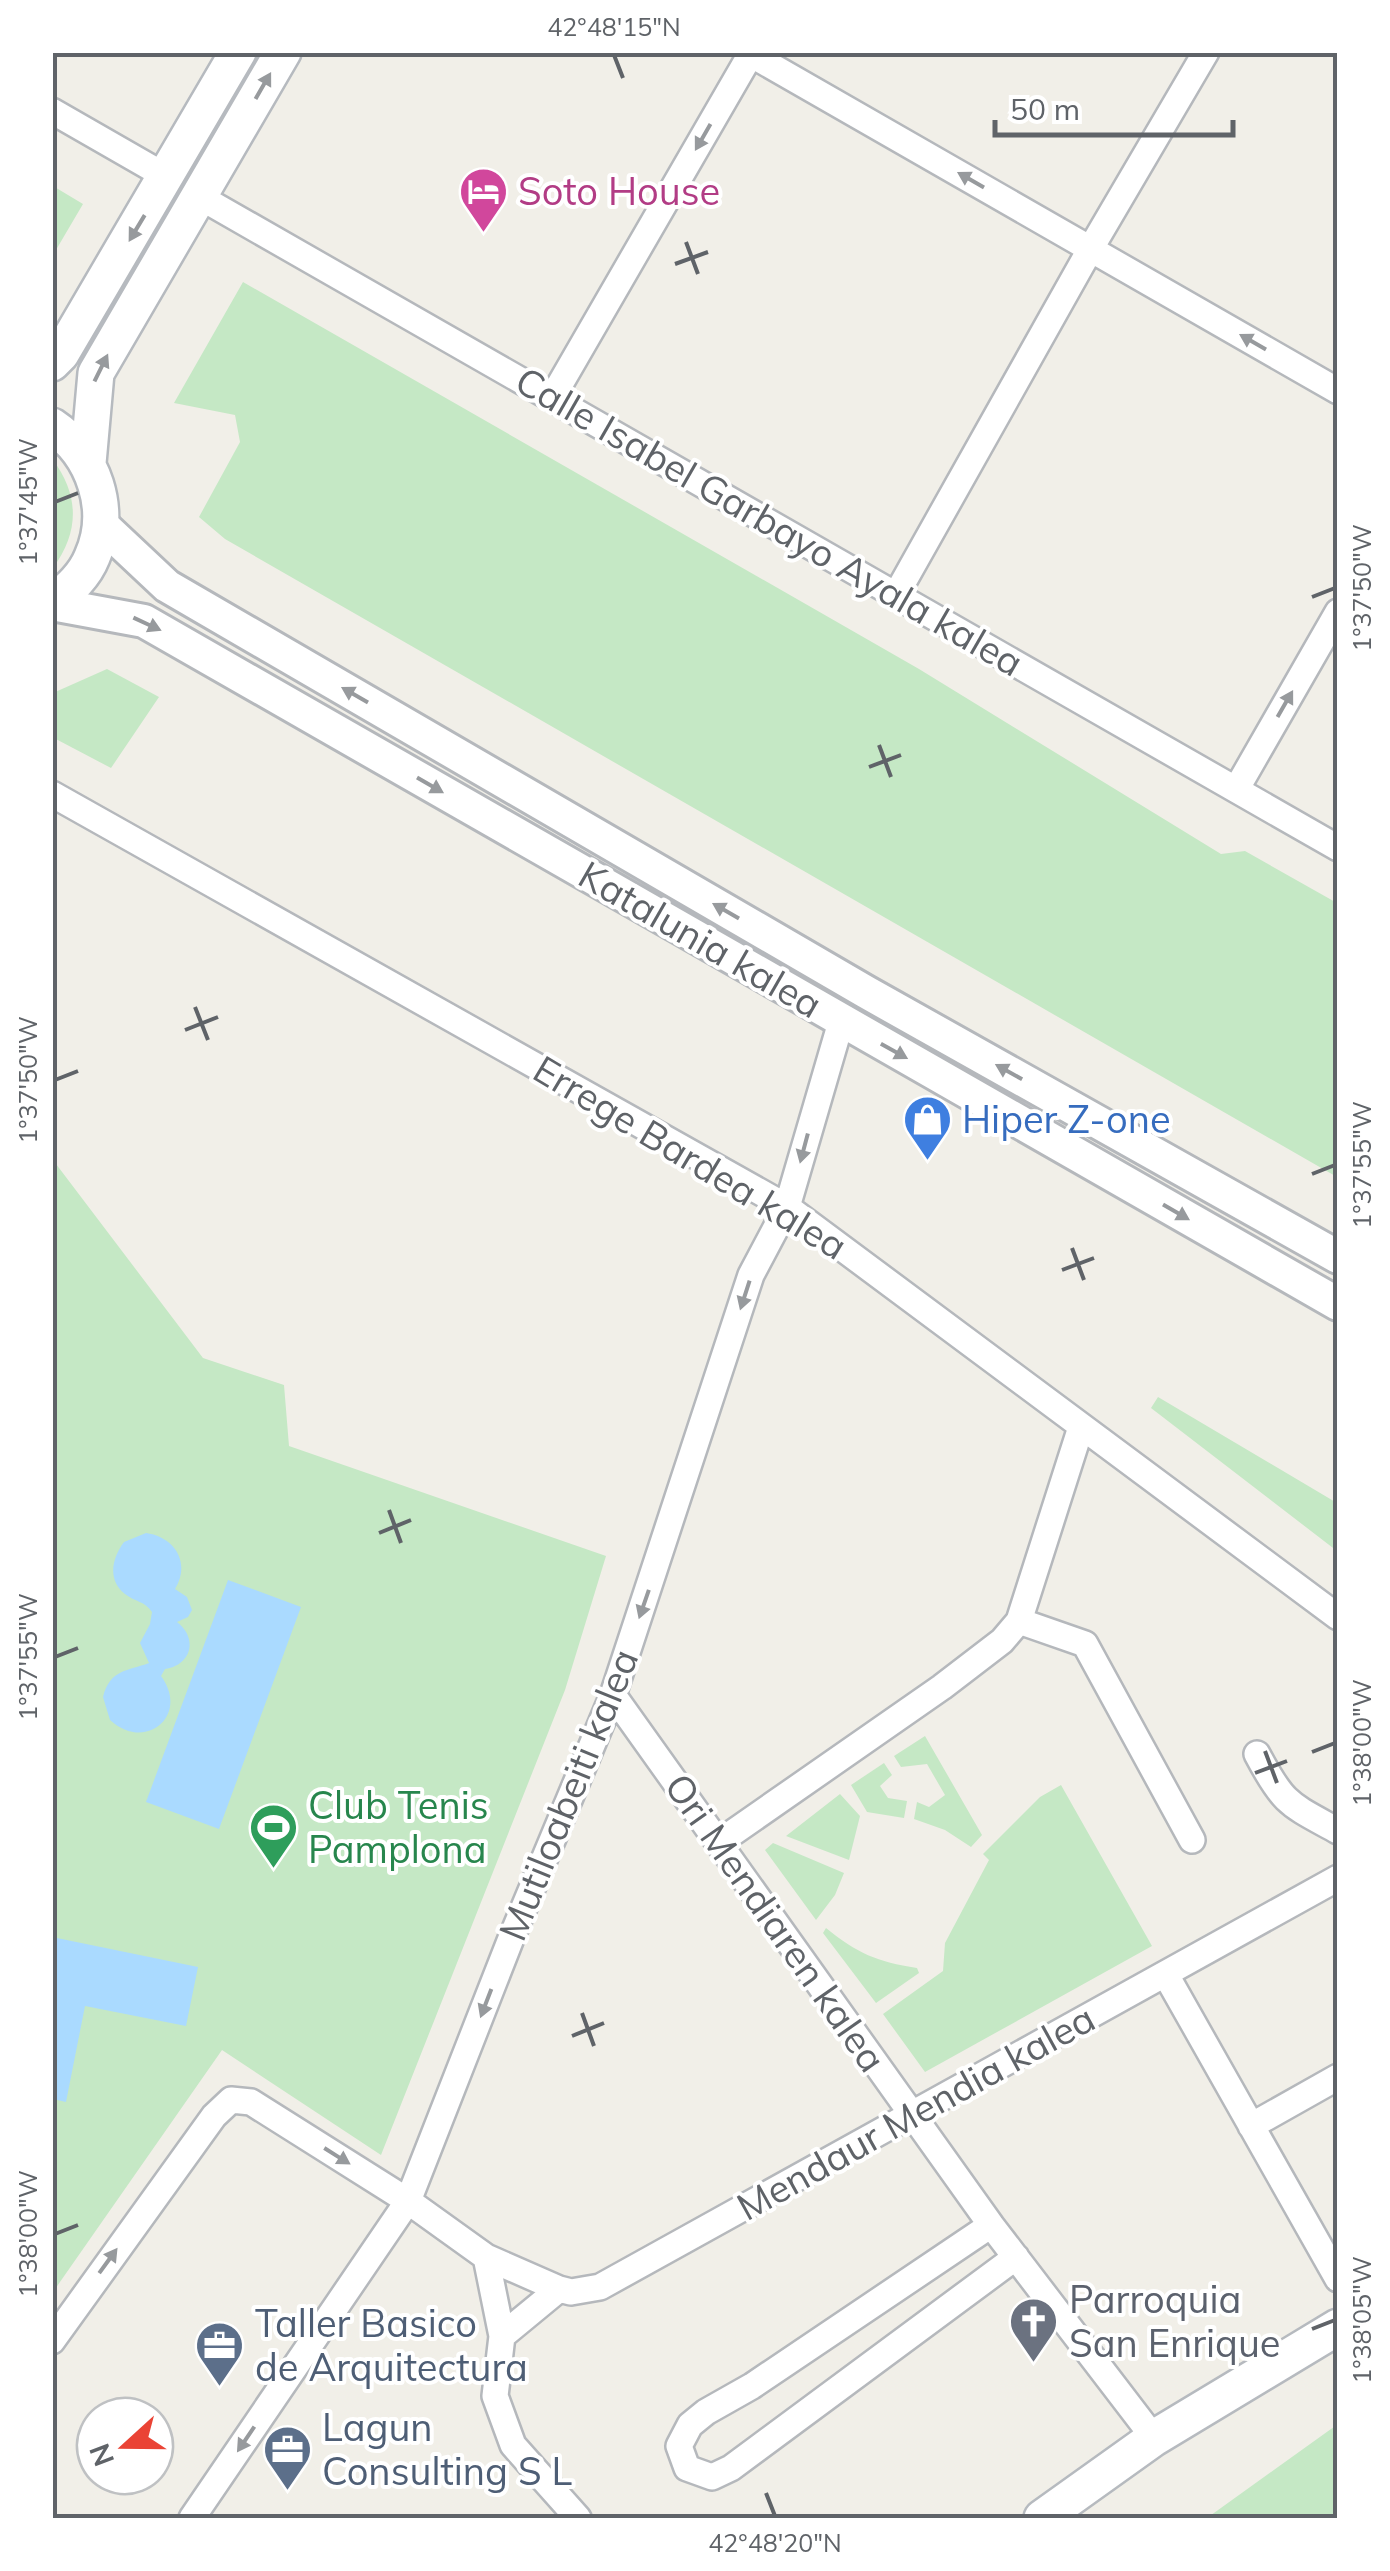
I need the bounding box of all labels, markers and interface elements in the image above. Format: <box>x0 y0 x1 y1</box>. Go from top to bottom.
text: 42°48'15"N <box>547 11 681 42</box>
one-way arrow <box>255 72 272 101</box>
scale bar <box>995 75 1232 137</box>
text: 50 m <box>1010 90 1080 128</box>
one-way arrow <box>695 123 712 151</box>
hotel icon: Soto House <box>457 166 509 234</box>
place label: Soto House <box>518 167 720 215</box>
one-way arrow <box>957 172 986 189</box>
one-way arrow <box>129 214 146 242</box>
one-way arrow <box>1239 334 1267 351</box>
one-way arrow <box>93 353 110 382</box>
street label: Calle Isabel Garbayo Ayala kalea <box>507 356 1032 686</box>
text: 1°37'45"W <box>12 438 43 566</box>
text: 1°37'50"W <box>1346 524 1377 652</box>
one-way arrow <box>132 616 162 632</box>
one-way arrow <box>340 686 369 703</box>
one-way arrow <box>1277 689 1294 718</box>
one-way arrow <box>416 775 444 793</box>
street label: Katalunia kalea <box>570 850 831 1028</box>
one-way arrow <box>712 902 741 919</box>
text: 1°37'50"W <box>12 1016 43 1144</box>
one-way arrow <box>879 1042 908 1059</box>
street label: Errege Bardea kalea <box>525 1045 856 1270</box>
one-way arrow <box>994 1063 1023 1080</box>
shop icon: Hiper Z-one <box>901 1094 953 1162</box>
place label: Hiper Z-one <box>962 1095 1171 1143</box>
text: 1°37'55"W <box>1346 1101 1377 1229</box>
one-way arrow <box>795 1133 811 1164</box>
one-way arrow <box>1162 1202 1190 1220</box>
one-way arrow <box>736 1280 751 1310</box>
one-way arrow <box>636 1589 651 1619</box>
text: 1°37'55"W <box>12 1593 43 1721</box>
street label: Mutiloabeiti kalea <box>488 1642 648 1947</box>
text: 1°38'00"W <box>1346 1679 1377 1807</box>
street label: Ori Mendiaren kalea <box>655 1764 897 2081</box>
place label: Club Tenis Pamplona <box>308 1781 489 1873</box>
sports icon: Club Tenis Pamplona <box>247 1802 299 1870</box>
one-way arrow <box>477 1988 493 2018</box>
street label: Mendaur Mendia kalea <box>728 1994 1103 2230</box>
one-way arrow <box>323 2147 351 2164</box>
text: 1°38'00"W <box>12 2170 43 2298</box>
one-way arrow <box>98 2248 117 2274</box>
text: 1°38'05"W <box>1346 2256 1377 2384</box>
place label: Parroquia San Enrique <box>1069 2275 1281 2367</box>
church icon: Parroquia San Enrique <box>1008 2296 1060 2364</box>
place label: Taller Basico de Arquitectura <box>255 2299 528 2391</box>
office icon: Taller Basico de Arquitectura <box>194 2320 246 2388</box>
north arrow <box>75 2396 175 2496</box>
place label: Lagun Consulting S L <box>322 2403 572 2495</box>
office icon: Lagun Consulting S L <box>261 2424 313 2492</box>
one-way arrow <box>237 2425 256 2452</box>
text: N <box>81 2439 121 2471</box>
text: 42°48'20"N <box>708 2527 842 2558</box>

